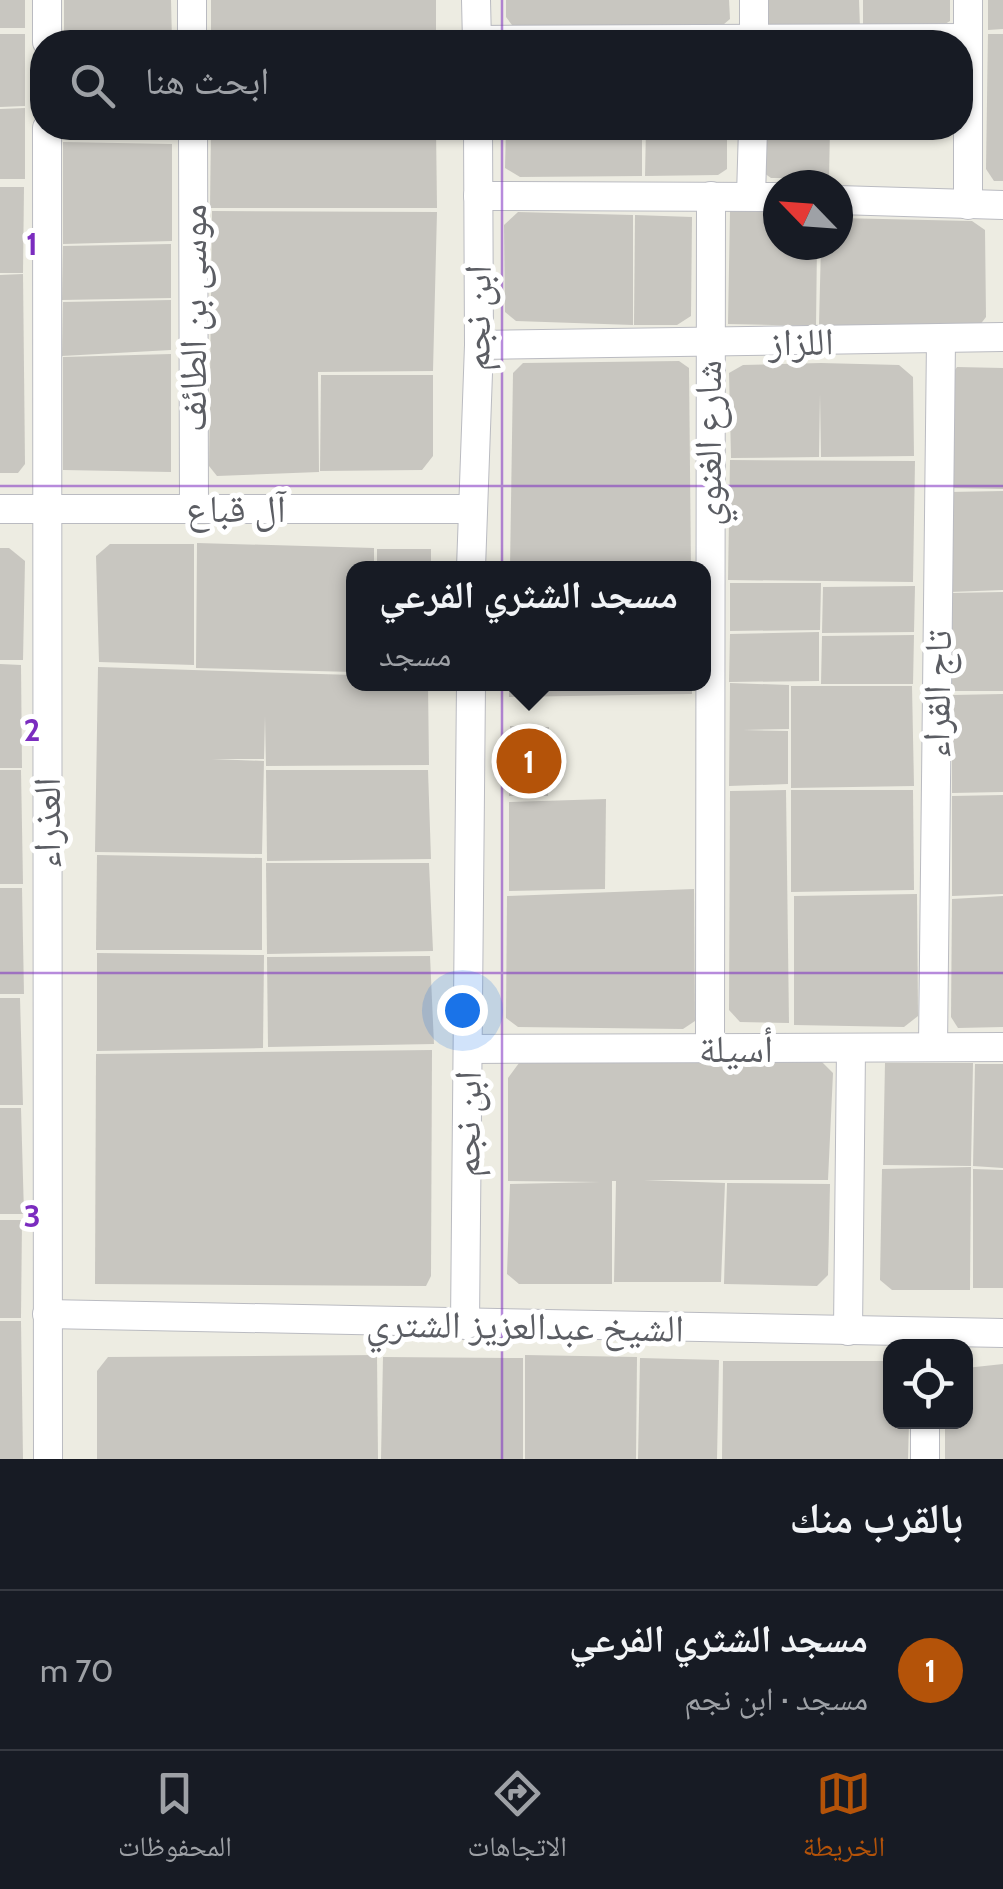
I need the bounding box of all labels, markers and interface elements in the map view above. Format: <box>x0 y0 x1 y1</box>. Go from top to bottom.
search box <box>30 30 973 140</box>
text: ابحث هنا <box>145 57 269 104</box>
icon: search <box>65 58 120 113</box>
north arrow <box>763 170 853 260</box>
street label: موسى بن الطائف <box>169 204 216 432</box>
text: 1 <box>26 224 38 263</box>
street label: ابن نجم <box>452 265 503 371</box>
street label: اللزاز <box>767 317 834 366</box>
street label: شارع الغنوي <box>684 360 738 526</box>
street label: آل قباع <box>186 485 287 533</box>
popup <box>346 561 711 691</box>
text: مسجد الشثري الفرعي <box>379 571 678 618</box>
street label: تاج القراء <box>912 629 962 759</box>
text: مسجد <box>379 635 451 674</box>
text: 2 <box>24 710 40 749</box>
pin: 1 <box>496 724 562 798</box>
street label: العذراء <box>23 777 70 869</box>
your location <box>437 985 488 1036</box>
street label: أسيلة <box>699 1025 773 1072</box>
street label: ابن نجم <box>442 1071 493 1177</box>
text: 3 <box>23 1196 41 1235</box>
street label: الشيخ عبدالعزيز الشتري <box>365 1299 684 1358</box>
map controls <box>883 1339 973 1429</box>
button: locate <box>883 1339 973 1429</box>
text: بالقرب منك <box>790 1492 963 1544</box>
text: مسجد الشثري الفرعي <box>569 1615 868 1662</box>
text: 70 m <box>40 1651 113 1690</box>
text: 1 <box>925 1651 936 1690</box>
text: مسجد · ابن نجم <box>684 1679 868 1718</box>
tab: المحفوظات <box>118 1766 232 1874</box>
tab: الاتجاهات <box>468 1766 567 1874</box>
tab: الخريطة <box>803 1766 885 1874</box>

